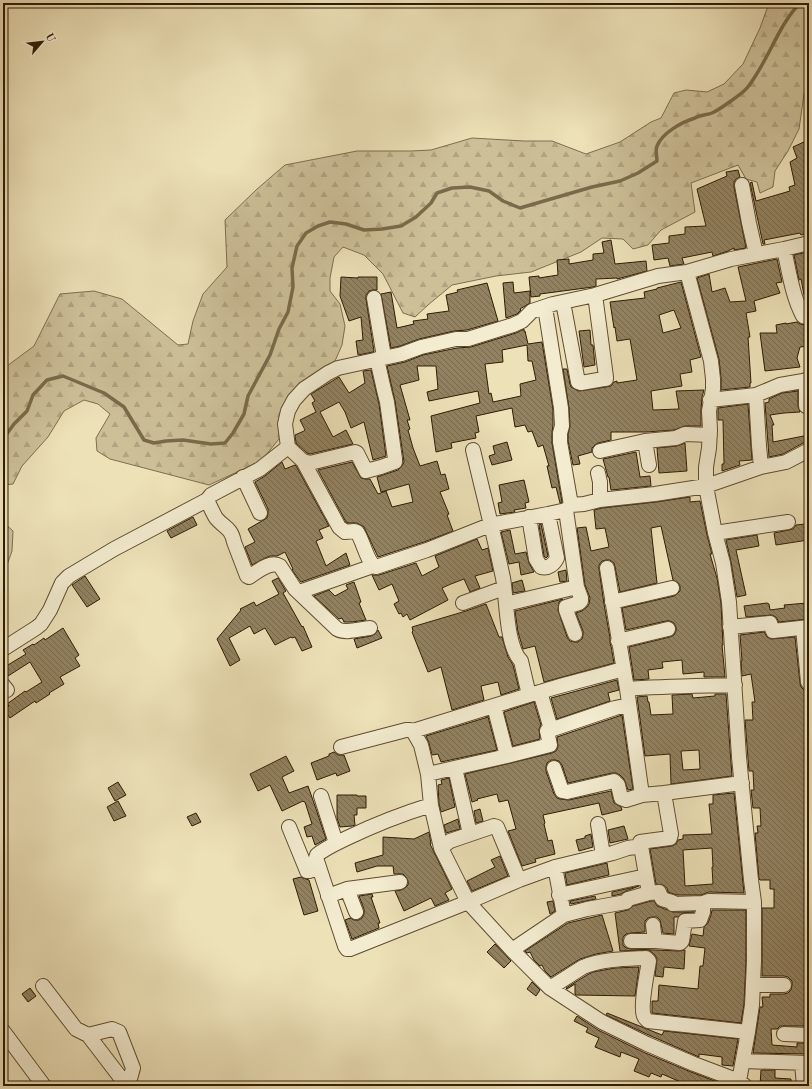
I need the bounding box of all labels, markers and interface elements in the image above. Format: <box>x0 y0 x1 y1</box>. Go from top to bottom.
north arrow <box>22 22 62 62</box>
text: U <box>43 32 57 45</box>

